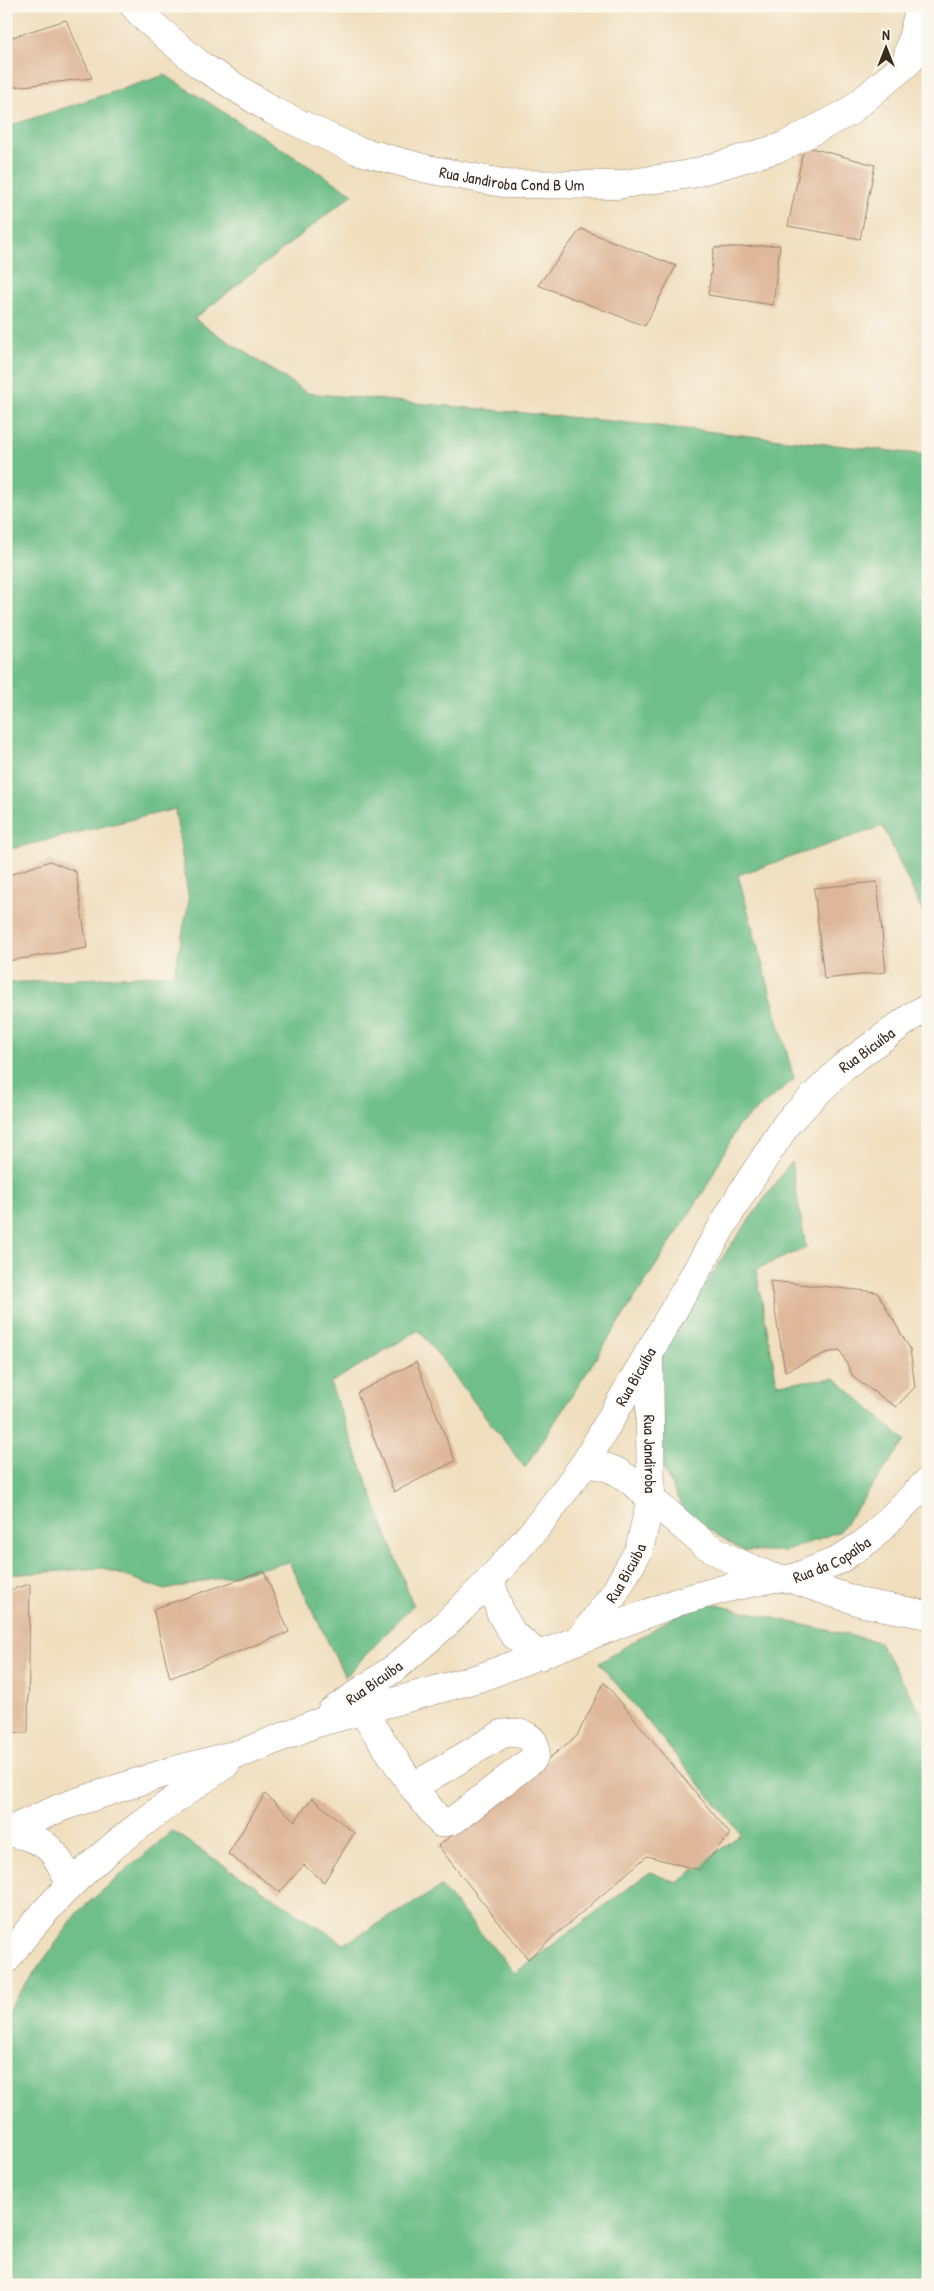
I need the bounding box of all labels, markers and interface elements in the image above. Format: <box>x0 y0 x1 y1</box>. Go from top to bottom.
north arrow <box>862 22 912 72</box>
text: N <box>882 25 890 44</box>
street label: Rua Jandiroba Cond B Um <box>438 161 585 196</box>
street label: Rua Bicuíba <box>834 1022 899 1078</box>
street label: Rua Bicuíba <box>609 1343 661 1410</box>
street label: Rua Jandiroba <box>639 1415 662 1493</box>
street label: Rua da Copaíba <box>789 1531 875 1588</box>
street label: Rua Bicuiba <box>600 1542 651 1607</box>
street label: Rua Bicuíba <box>341 1655 407 1710</box>

